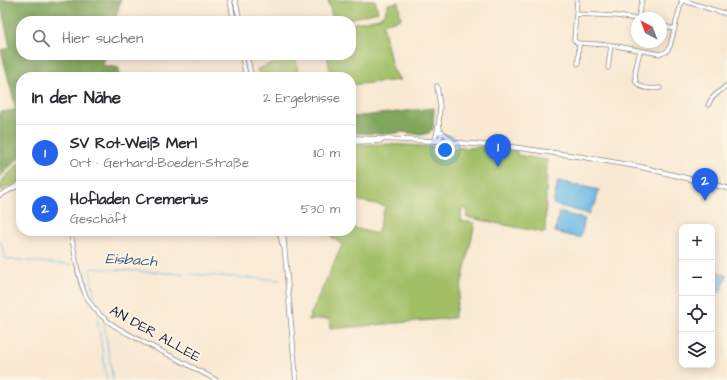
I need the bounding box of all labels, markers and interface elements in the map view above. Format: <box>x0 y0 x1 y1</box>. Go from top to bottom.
north arrow <box>631 12 667 48</box>
search box <box>16 16 356 60</box>
icon: search <box>30 27 52 49</box>
text: Hier suchen <box>62 28 143 49</box>
text: In der Nähe <box>32 86 121 110</box>
text: 2 Ergebnisse <box>263 89 340 107</box>
text: SV Rot-Weiß Merl <box>70 133 197 154</box>
pin: 1 <box>485 134 511 167</box>
your location <box>435 140 455 160</box>
text: 1 <box>44 144 46 162</box>
text: 110 m <box>313 144 340 162</box>
text: Ort · Gerhard-Boeden-Straße <box>70 154 249 172</box>
pin: 2 <box>692 168 718 201</box>
text: Hofladen Cremerius <box>70 189 208 210</box>
text: 2 <box>41 200 49 218</box>
text: 530 m <box>301 200 340 218</box>
text: Geschäft <box>70 210 127 228</box>
map controls <box>679 224 715 368</box>
button: + <box>679 224 715 260</box>
water label: Eisbach <box>105 248 158 272</box>
button: − <box>679 260 715 296</box>
button: locate <box>679 296 715 332</box>
street label: AN DER ALLEE <box>106 301 205 368</box>
button: layers <box>679 332 715 368</box>

